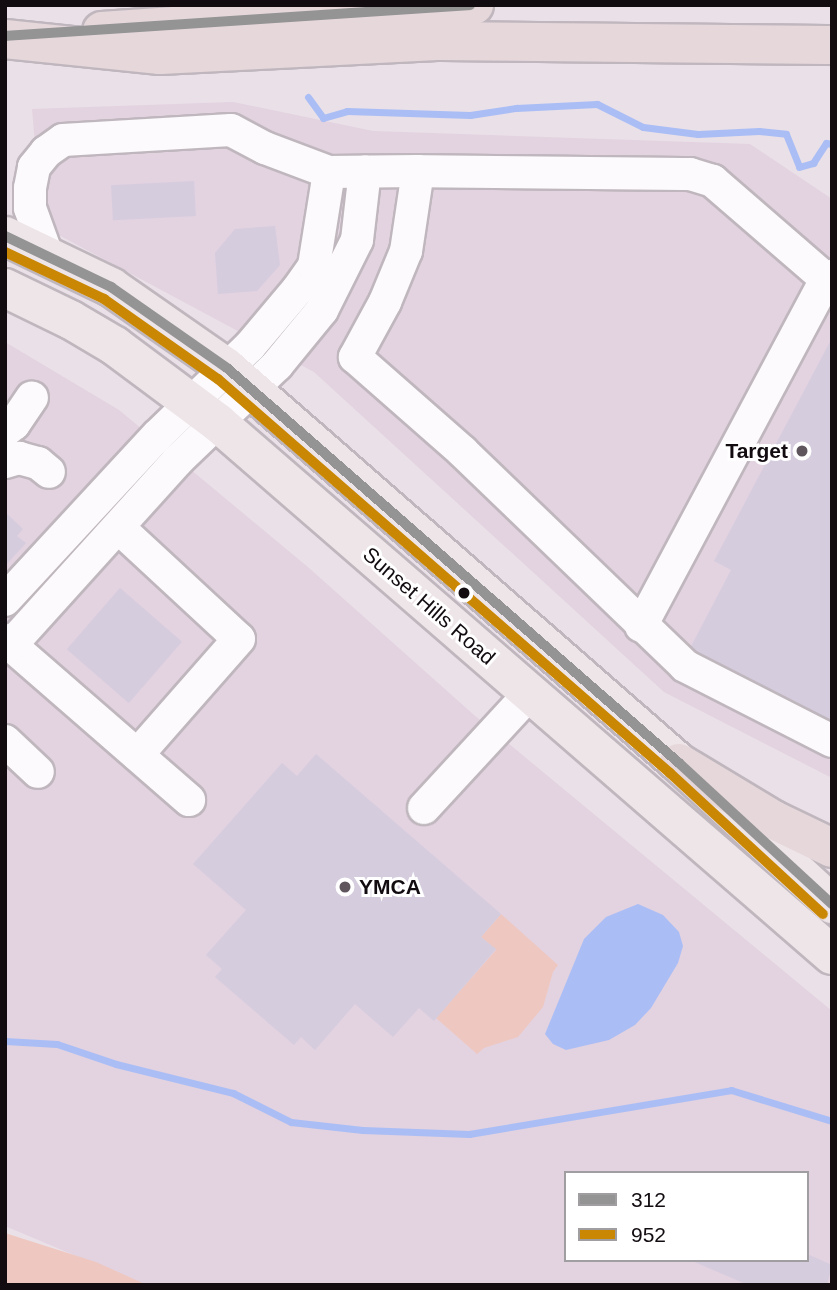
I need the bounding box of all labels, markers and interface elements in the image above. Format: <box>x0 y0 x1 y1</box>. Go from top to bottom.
place label: Target <box>725 438 788 464</box>
marker: Target <box>794 443 810 459</box>
street label: Sunset Hills Road <box>358 542 500 670</box>
unlabelled marker <box>457 586 471 600</box>
place label: YMCA <box>359 874 421 900</box>
marker: YMCA <box>337 879 353 895</box>
legend <box>564 1171 809 1262</box>
text: 312 <box>631 1188 666 1211</box>
text: 952 <box>631 1223 666 1246</box>

